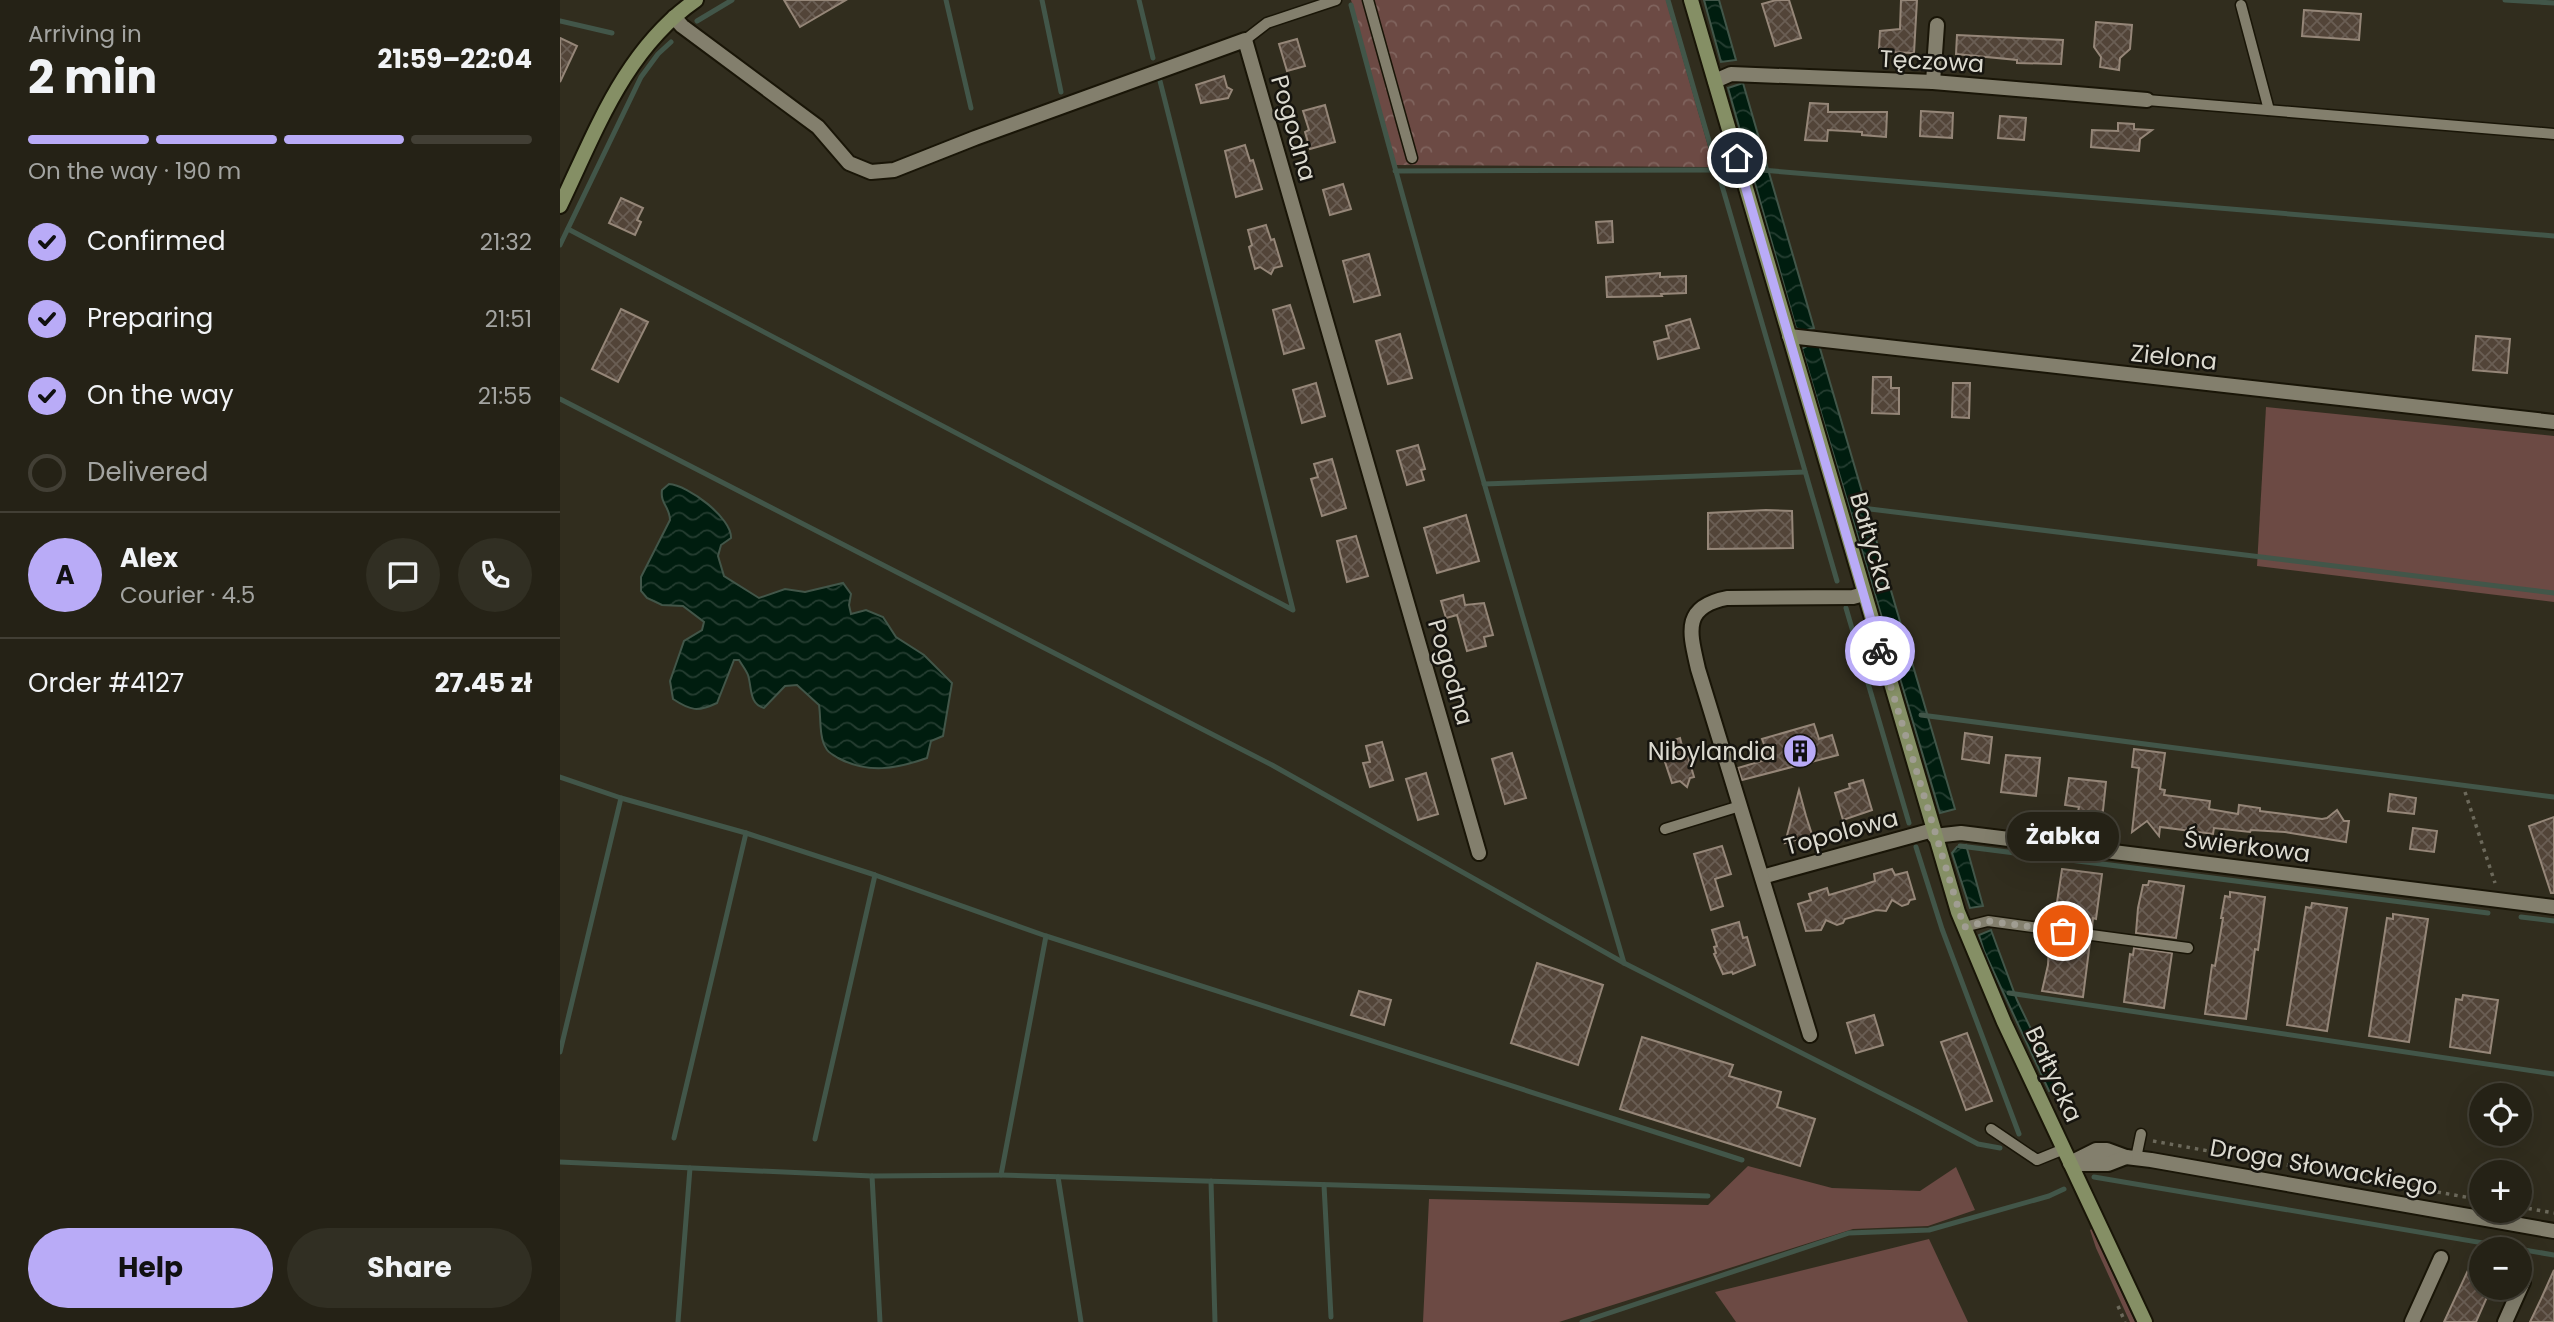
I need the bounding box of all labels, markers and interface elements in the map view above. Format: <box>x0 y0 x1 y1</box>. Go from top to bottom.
text: Arriving in <box>28 18 142 50</box>
text: 21:59–22:04 <box>377 41 532 77</box>
street label: Tęczowa <box>1879 42 1985 80</box>
text: 2 min <box>28 45 157 109</box>
street label: Pogodna <box>1263 71 1325 185</box>
pin <box>1707 128 1767 188</box>
icon: home <box>1718 139 1756 177</box>
text: On the way · 190 m <box>28 155 241 187</box>
icon: check <box>28 223 66 261</box>
text: Confirmed <box>87 223 225 259</box>
text: 21:32 <box>480 226 532 258</box>
icon: check <box>28 300 66 338</box>
text: Preparing <box>87 300 213 336</box>
text: 21:51 <box>485 303 532 335</box>
street label: Zielona <box>2129 336 2219 378</box>
icon: check <box>28 377 66 415</box>
text: On the way <box>87 377 234 413</box>
text: 21:55 <box>478 380 532 412</box>
text: Delivered <box>87 454 208 490</box>
street label: Bałtycka <box>1842 488 1902 596</box>
button: chat <box>366 538 440 612</box>
button: phone <box>458 538 532 612</box>
text: Alex <box>120 540 178 576</box>
text: A <box>55 557 75 593</box>
text: Courier · 4.5 <box>120 579 255 611</box>
street label: Pogodna <box>1420 615 1482 729</box>
courier <box>1845 616 1915 686</box>
icon: bike <box>1861 632 1899 670</box>
text: Order #4127 <box>28 665 184 701</box>
text: 27.45 zł <box>435 665 532 701</box>
building icon: Nibylandia <box>1781 732 1819 770</box>
place label: Nibylandia <box>1648 735 1776 768</box>
street label: Topolowa <box>1780 801 1902 863</box>
callout: Żabka <box>2007 812 2119 861</box>
text: Żabka <box>2026 820 2100 852</box>
street label: Świerkowa <box>2182 822 2312 870</box>
pin <box>2033 901 2093 961</box>
icon: bag <box>2044 912 2082 950</box>
street label: Bałtycka <box>2017 1021 2091 1127</box>
map controls <box>2469 1083 2532 1300</box>
button: locate <box>2469 1083 2532 1146</box>
street label: Droga Słowackiego <box>2207 1131 2441 1203</box>
button: + <box>2469 1160 2532 1223</box>
button: Help <box>28 1228 273 1308</box>
button: Share <box>287 1228 532 1308</box>
button: − <box>2469 1237 2532 1300</box>

